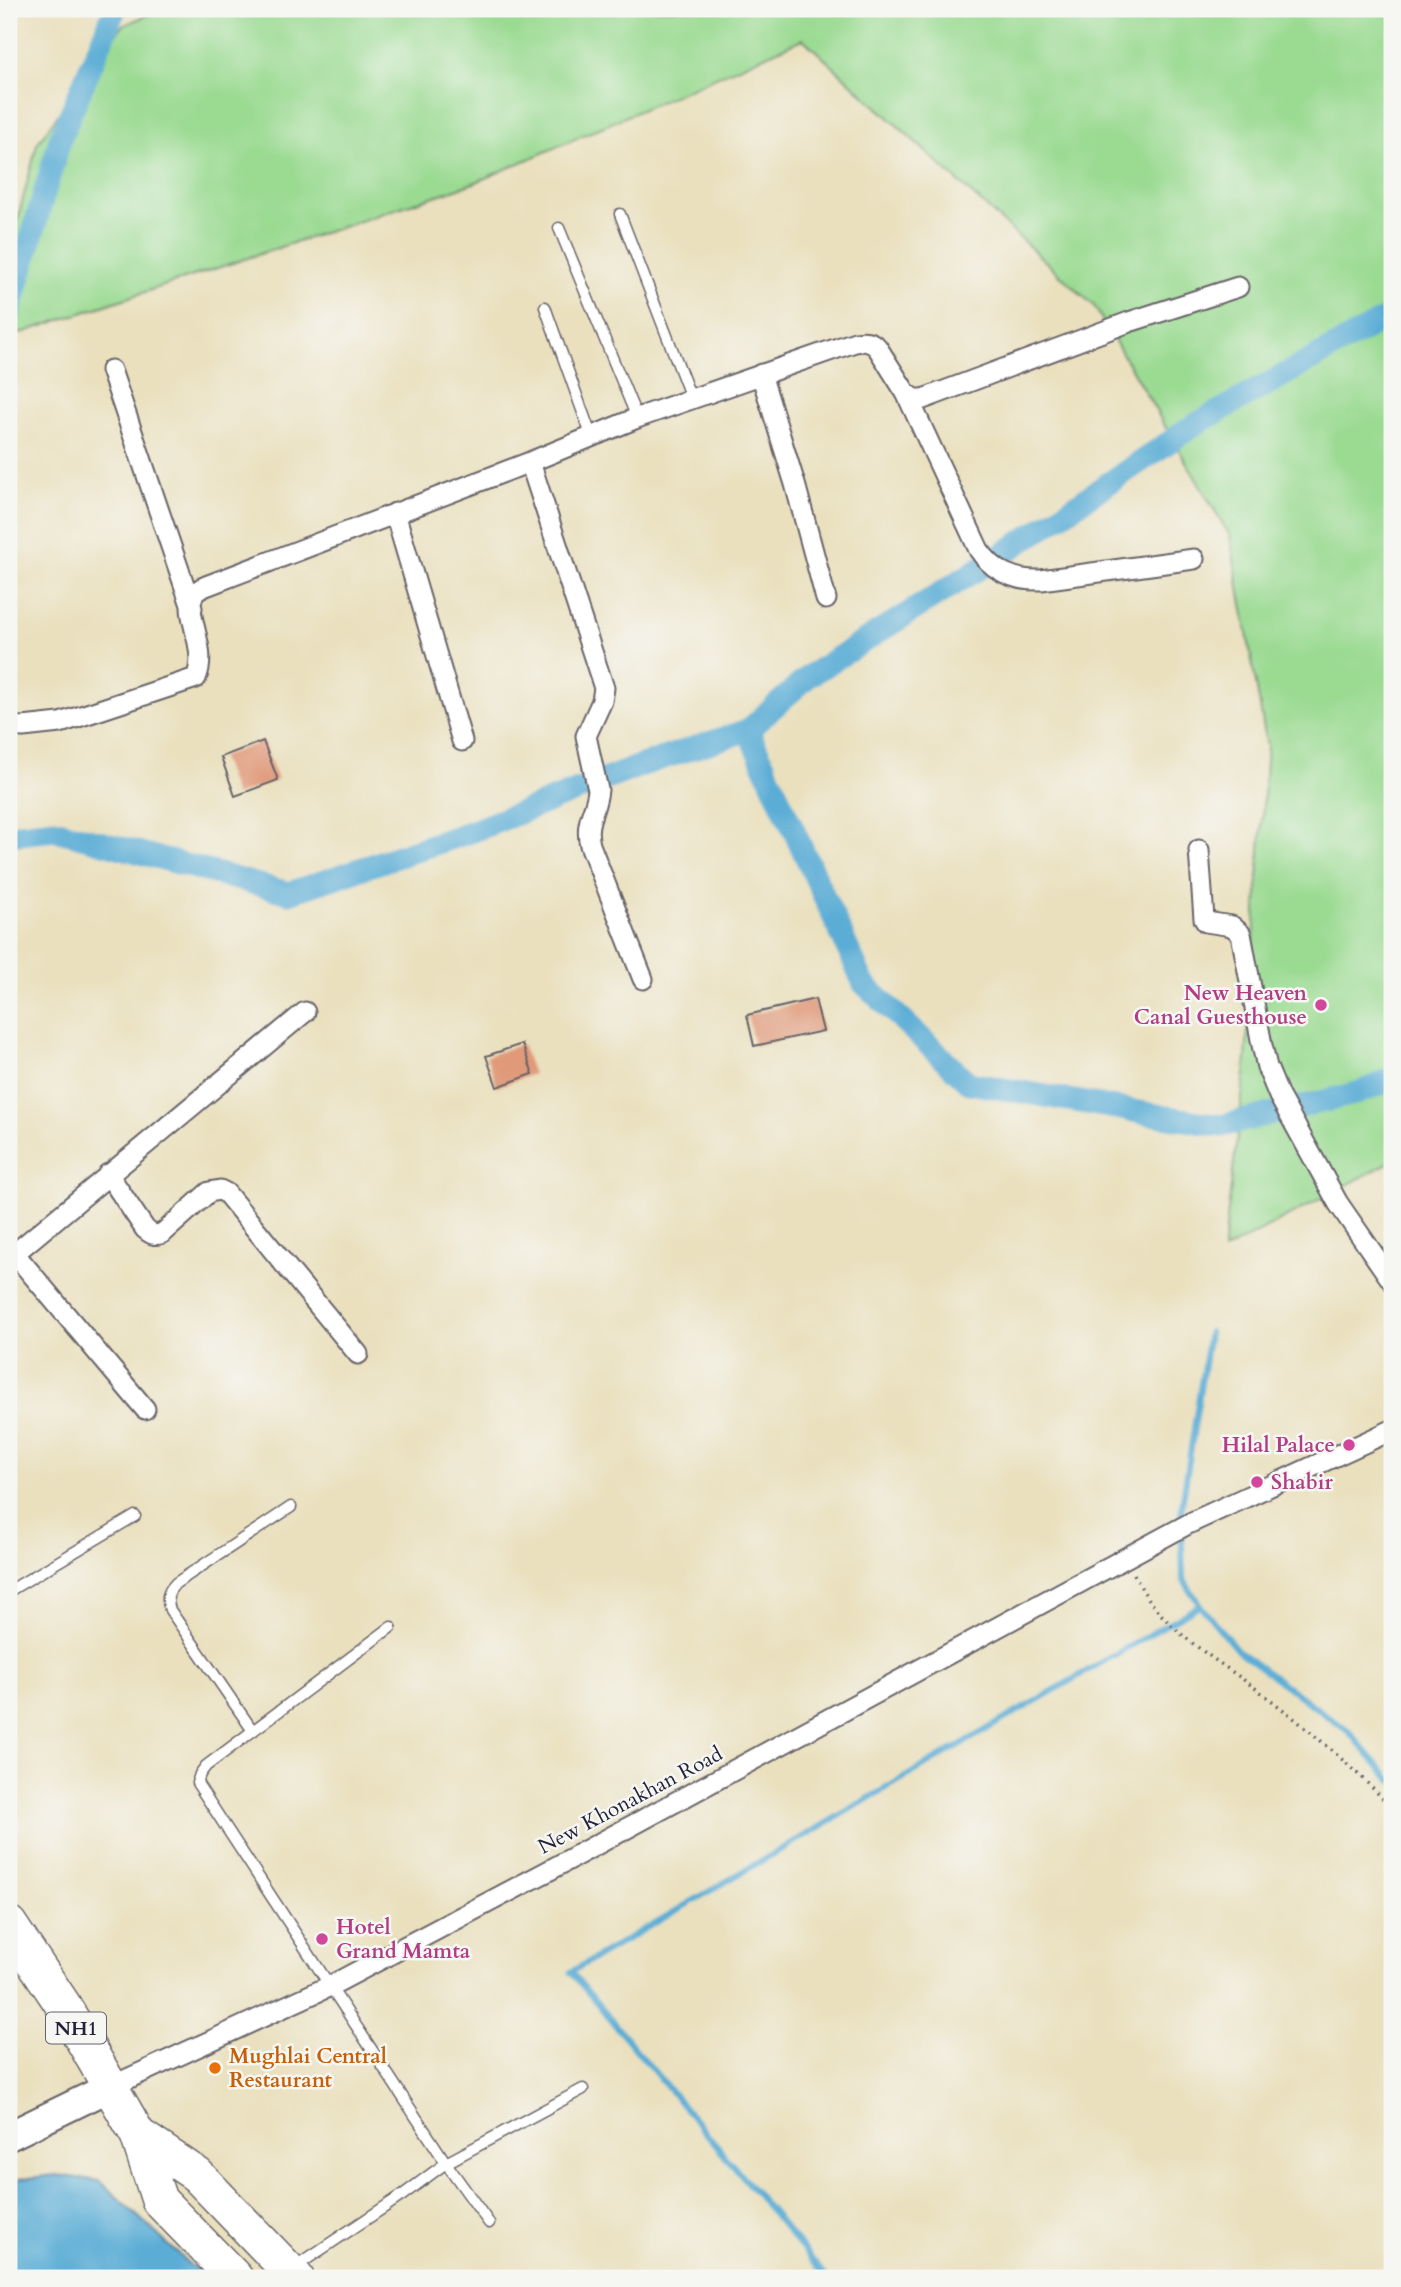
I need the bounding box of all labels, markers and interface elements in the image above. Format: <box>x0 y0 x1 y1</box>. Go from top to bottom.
place label: New Heaven Canal Guesthouse <box>1134 979 1308 1032</box>
marker: New Heaven Canal Guesthouse <box>1313 997 1329 1013</box>
place label: Hilal Palace <box>1222 1431 1335 1460</box>
marker: Hilal Palace <box>1341 1437 1357 1453</box>
place label: Shabir <box>1271 1468 1333 1497</box>
marker: Shabir <box>1249 1474 1265 1490</box>
street label: New Khonakhan Road <box>533 1740 728 1861</box>
place label: Hotel Grand Mamta <box>336 1913 471 1966</box>
marker: Hotel Grand Mamta <box>314 1931 330 1947</box>
road number: NH1 <box>46 2012 106 2044</box>
place label: Mughlai Central Restaurant <box>229 2042 387 2095</box>
marker: Mughlai Central Restaurant <box>207 2060 223 2076</box>

